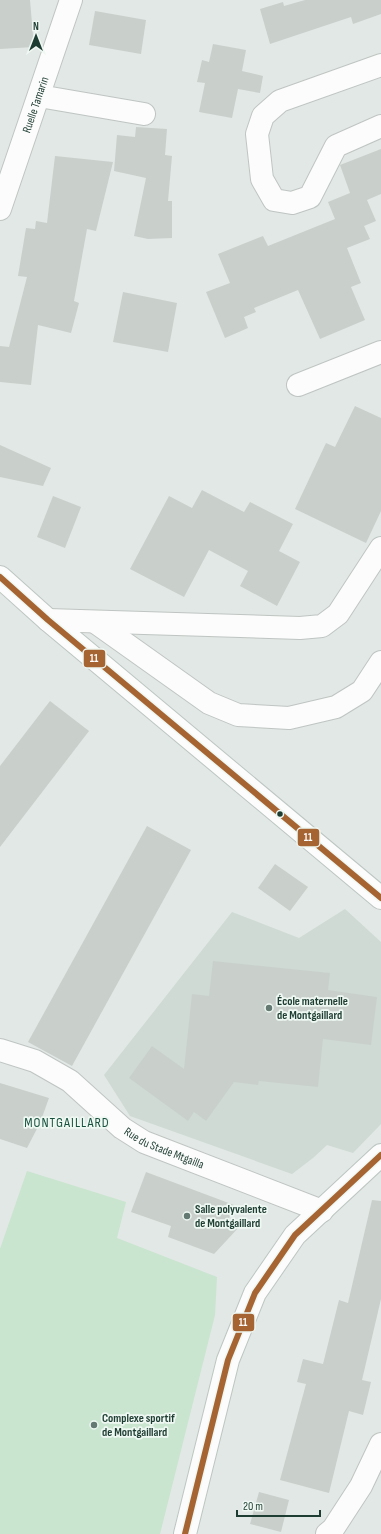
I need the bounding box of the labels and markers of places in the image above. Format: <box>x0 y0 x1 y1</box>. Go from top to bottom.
unlabelled marker <box>275 809 285 819</box>
place label: École maternelle de Montgaillard <box>277 994 348 1023</box>
marker: École maternelle de Montgaillard <box>264 1003 274 1013</box>
place label: Salle polyvalente de Montgaillard <box>195 1202 267 1231</box>
marker: Salle polyvalente de Montgaillard <box>182 1211 192 1221</box>
place label: Complexe sportif de Montgaillard <box>102 1411 175 1440</box>
marker: Complexe sportif de Montgaillard <box>89 1420 99 1430</box>

